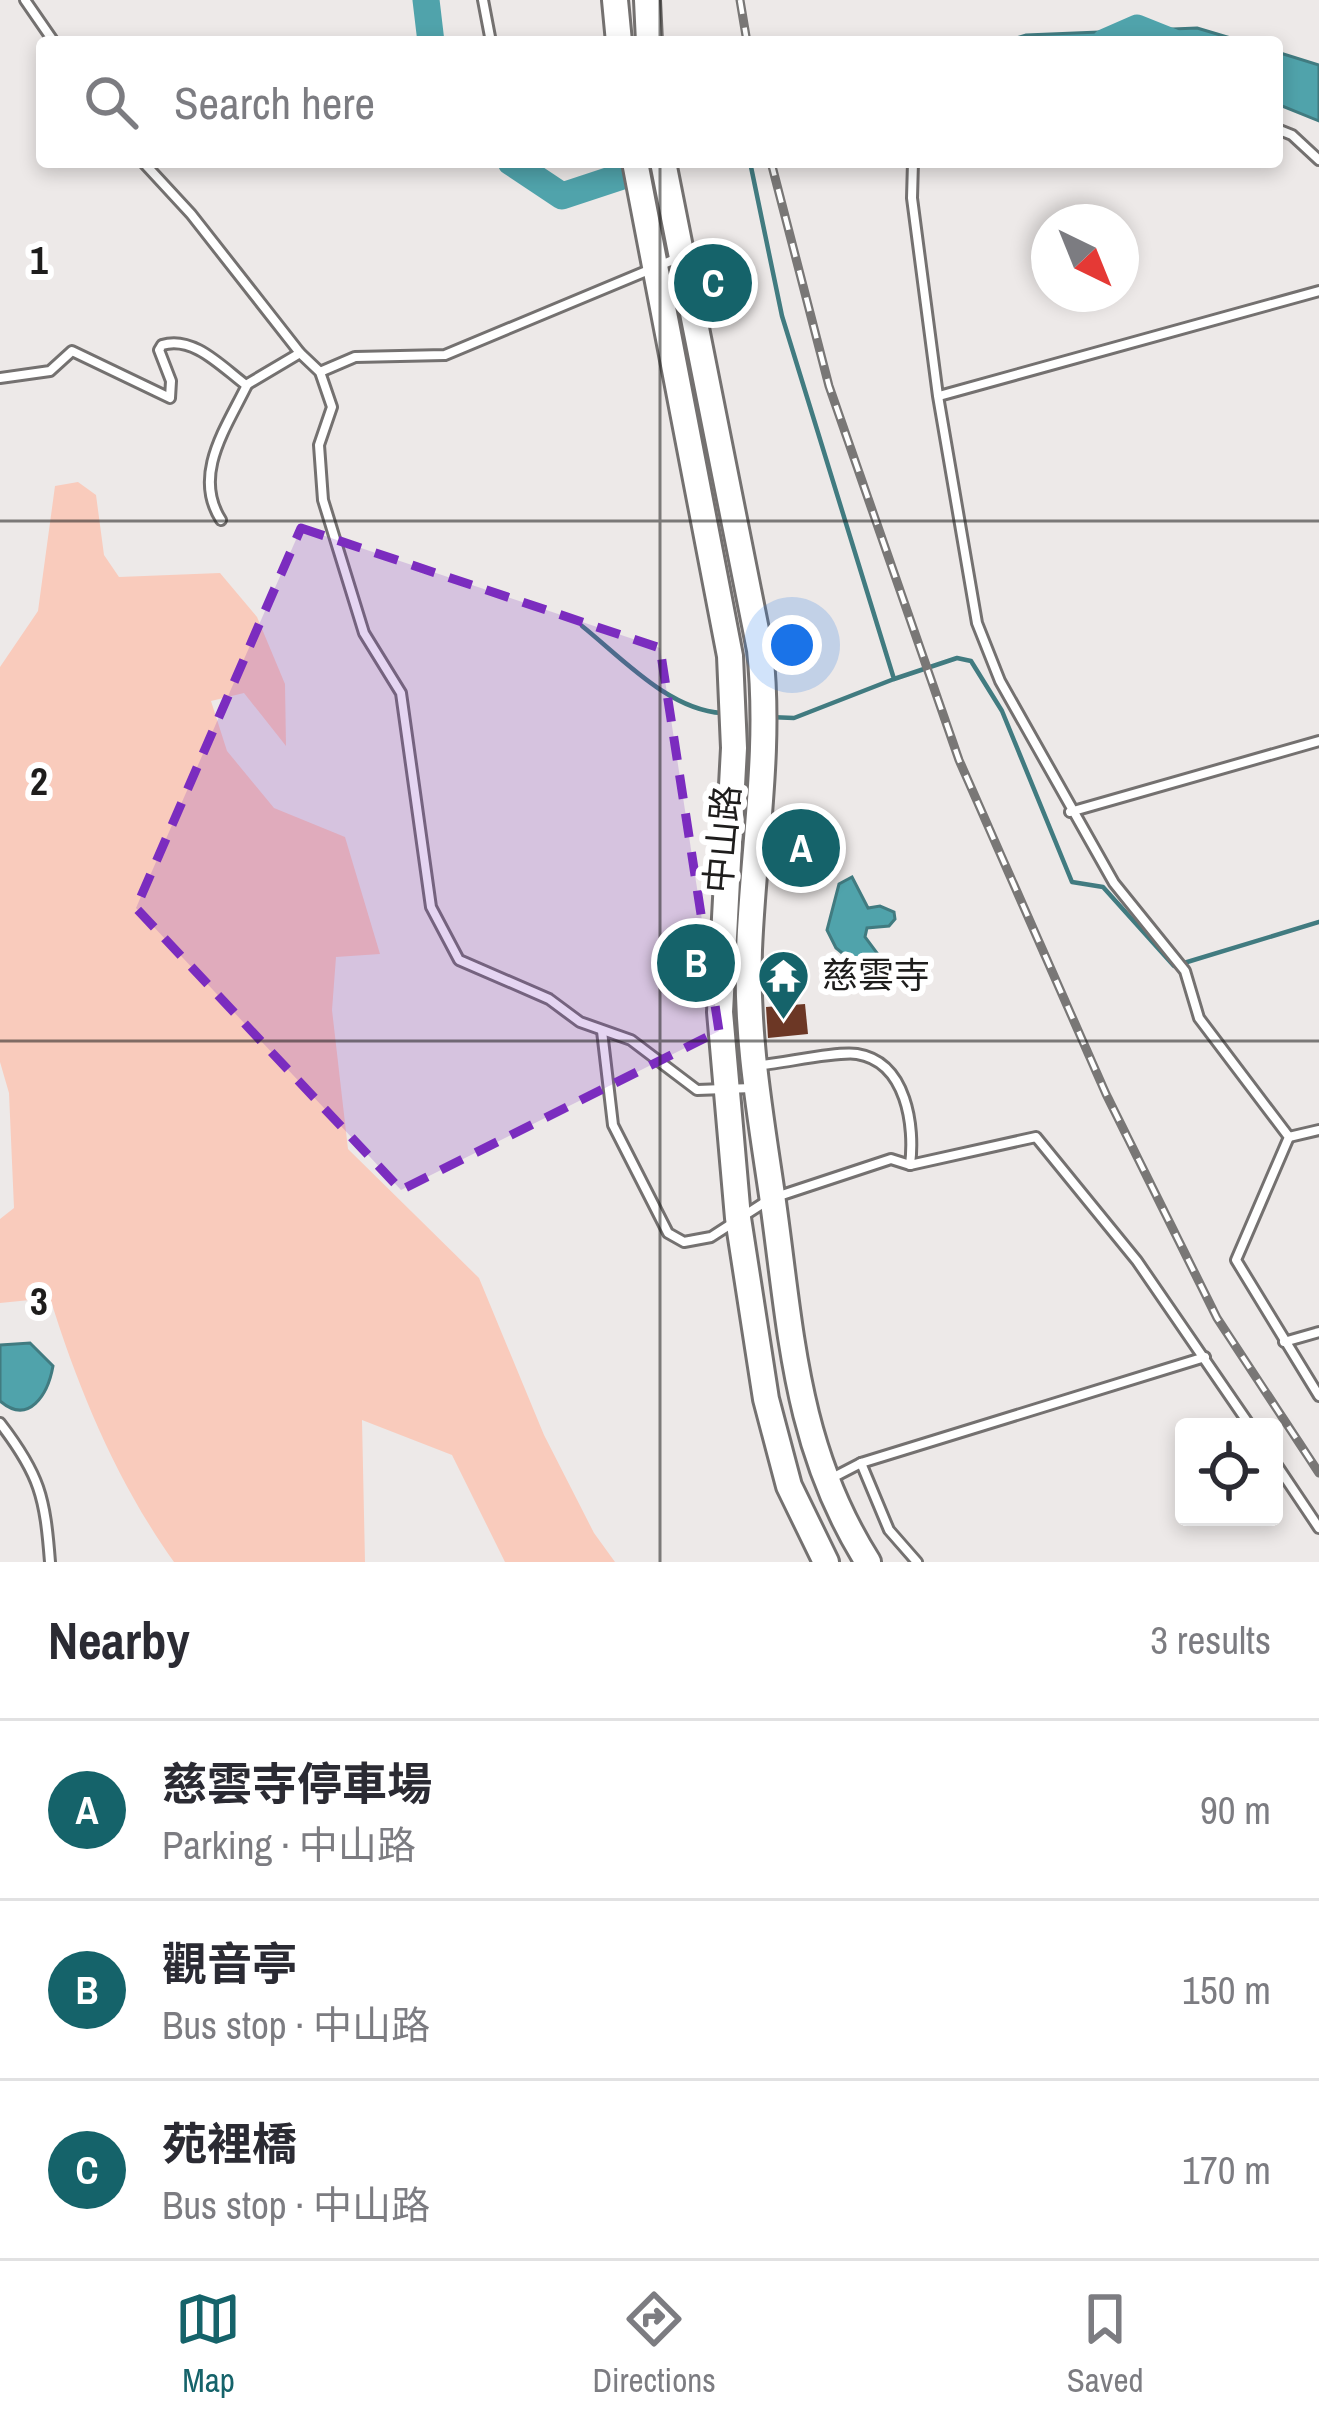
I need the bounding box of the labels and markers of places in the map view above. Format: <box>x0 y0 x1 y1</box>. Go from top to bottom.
pin: C <box>674 238 752 328</box>
pin: A <box>762 803 840 893</box>
pin: B <box>657 918 735 1008</box>
temple icon: 慈雲寺 <box>755 947 811 1021</box>
place label: 慈雲寺 <box>822 951 930 999</box>

